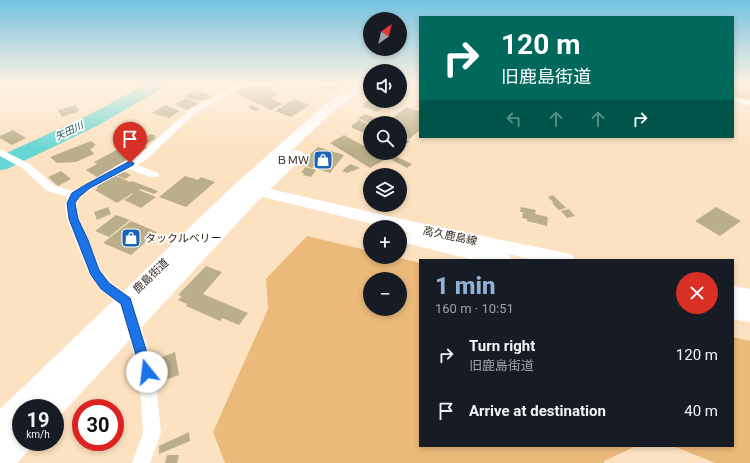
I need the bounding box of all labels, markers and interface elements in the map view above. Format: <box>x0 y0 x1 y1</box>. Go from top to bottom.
north arrow <box>363 12 407 56</box>
map controls <box>363 12 407 316</box>
text: 120 m <box>501 28 580 61</box>
icon: right <box>435 32 487 84</box>
button: sound <box>363 64 407 108</box>
text: 旧鹿島街道 <box>501 66 591 87</box>
icon: left <box>503 108 525 130</box>
icon: ahead <box>545 108 567 130</box>
icon: ahead <box>587 108 609 130</box>
icon: right <box>629 108 651 130</box>
button: search <box>363 116 407 160</box>
water label: 矢田川 <box>53 119 86 142</box>
pin <box>113 122 147 163</box>
icon: arrive <box>119 128 141 150</box>
shop icon: ＢＭＷ <box>312 149 334 171</box>
place label: ＢＭＷ <box>276 154 309 167</box>
button: layers <box>363 168 407 212</box>
button: + <box>363 220 407 264</box>
street label: 高久鹿島線 <box>422 224 478 248</box>
shop icon: タックルベリー <box>120 227 142 249</box>
place label: タックルベリー <box>145 232 222 245</box>
street label: 鹿島街道 <box>131 256 171 296</box>
button: − <box>363 272 407 316</box>
text: 1 min <box>435 272 496 300</box>
button: close <box>676 272 718 314</box>
text: 160 m · 10:51 <box>435 301 514 316</box>
text: Turn right <box>469 337 535 355</box>
icon: right <box>435 344 457 366</box>
text: 120 m <box>676 346 718 364</box>
position arrow <box>126 351 168 393</box>
text: 旧鹿島街道 <box>469 358 534 373</box>
speed limit sign: 30 <box>72 399 124 451</box>
icon: arrive <box>435 400 457 422</box>
text: Arrive at destination <box>469 402 606 420</box>
text: 40 m <box>684 402 718 420</box>
text: 19 <box>27 408 49 432</box>
text: km/h <box>26 429 50 440</box>

